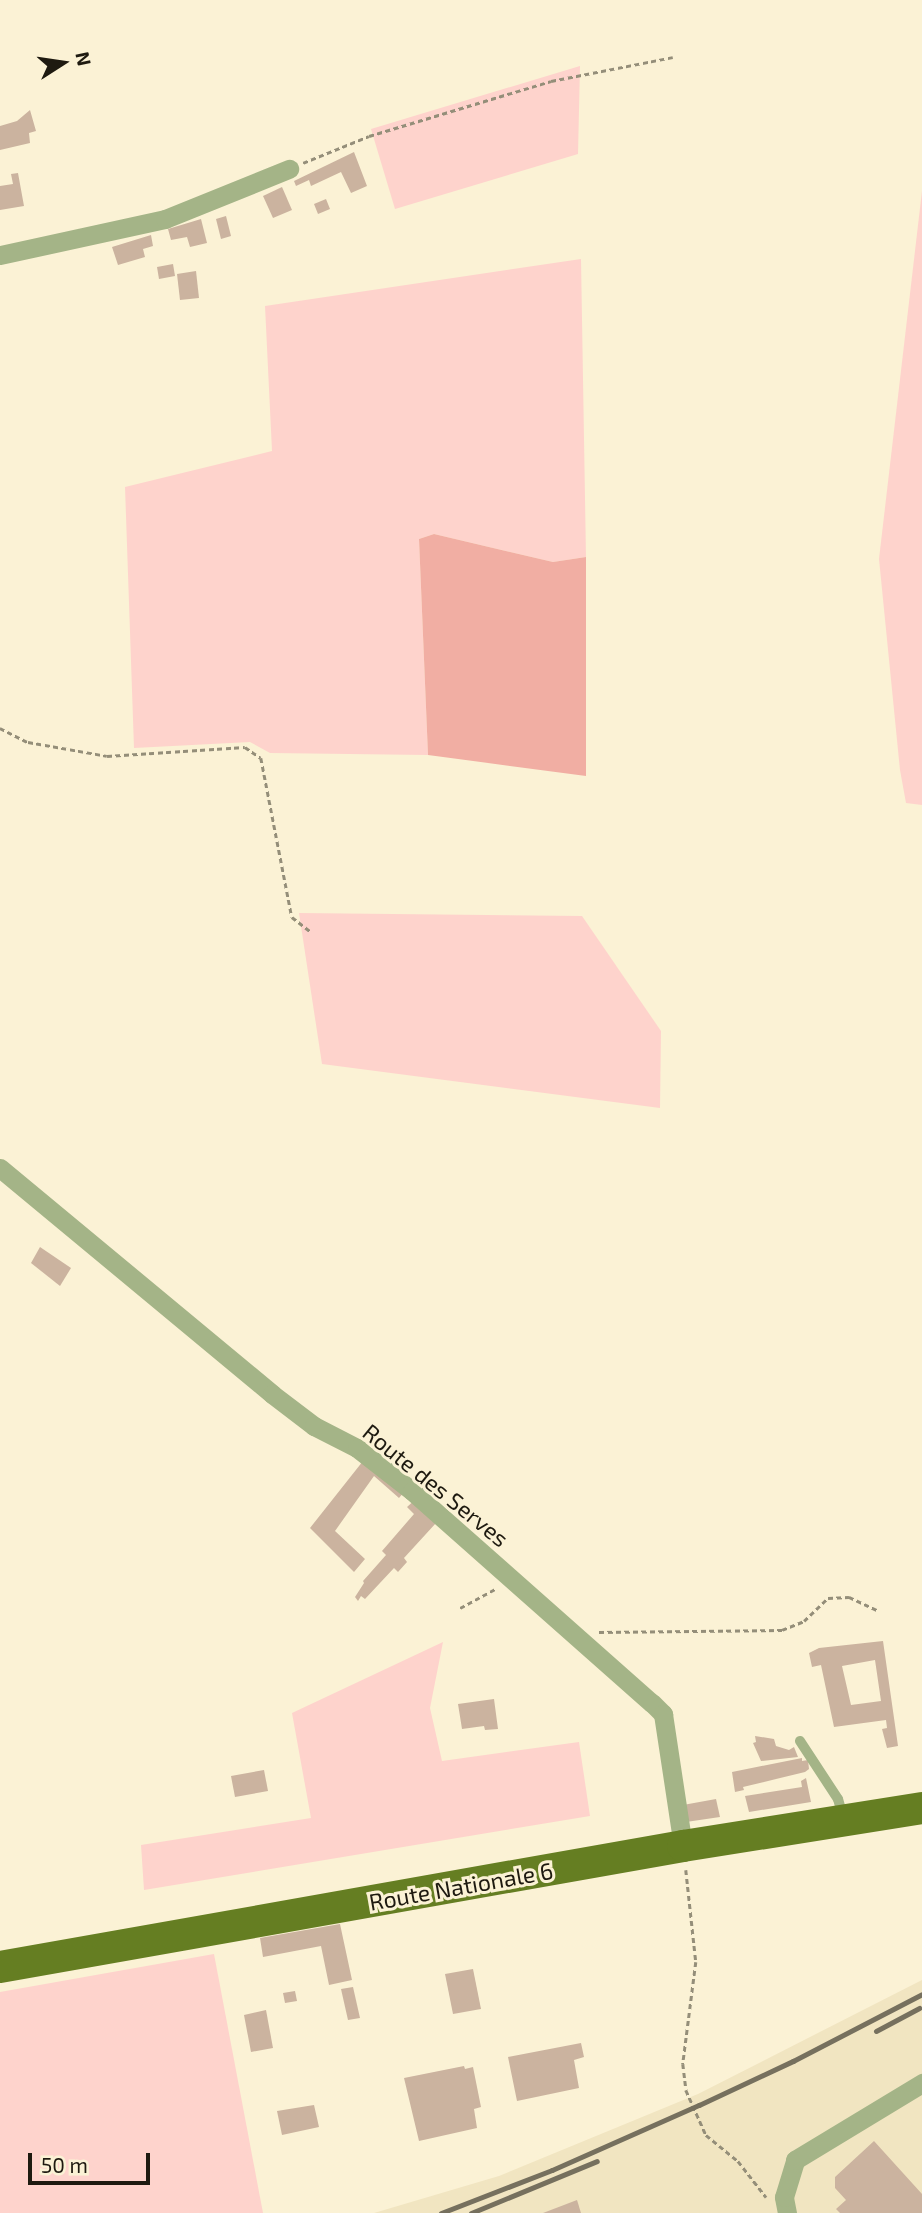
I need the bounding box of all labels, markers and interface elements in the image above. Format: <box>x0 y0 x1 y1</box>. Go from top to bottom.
north arrow <box>28 28 98 98</box>
text: N <box>71 49 97 68</box>
street label: Route des Serves <box>358 1418 514 1552</box>
street label: Route Nationale 6 <box>367 1856 555 1916</box>
scale bar <box>32 2140 154 2184</box>
text: 50 m <box>41 2152 88 2177</box>

